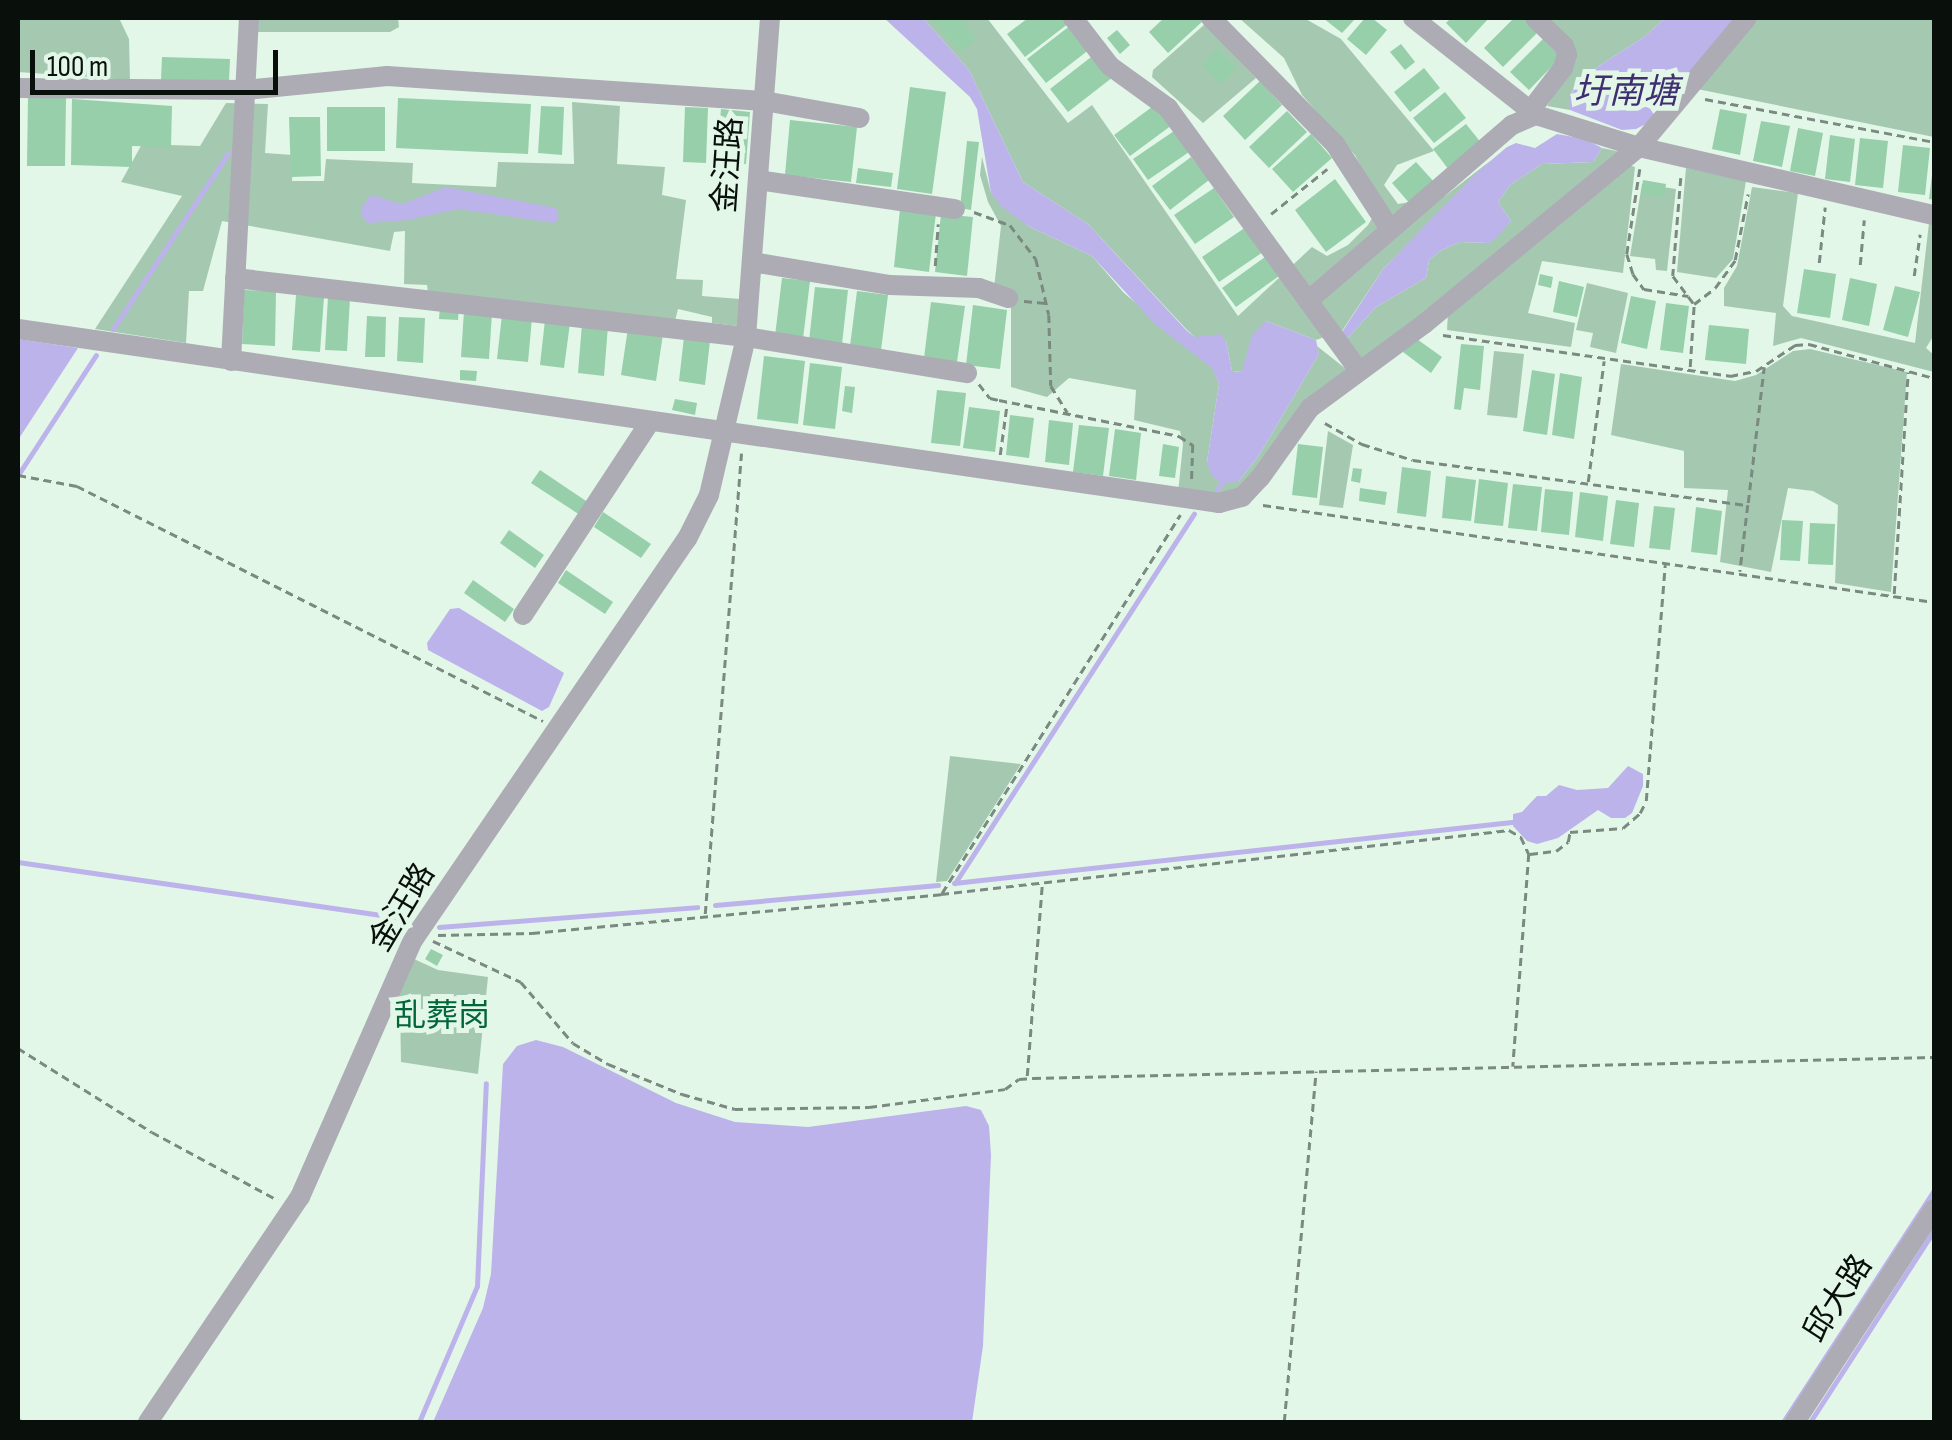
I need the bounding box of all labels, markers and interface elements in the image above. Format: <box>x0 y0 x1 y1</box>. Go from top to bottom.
scale bar <box>35 30 282 92</box>
text: 100 m <box>47 49 108 85</box>
water label: 圩南塘 <box>1574 72 1678 114</box>
street label: 金汪路 <box>706 116 752 214</box>
street label: 金汪路 <box>362 857 444 959</box>
park label: 乱葬岗 <box>394 998 490 1036</box>
street label: 邱大路 <box>1797 1248 1881 1350</box>

